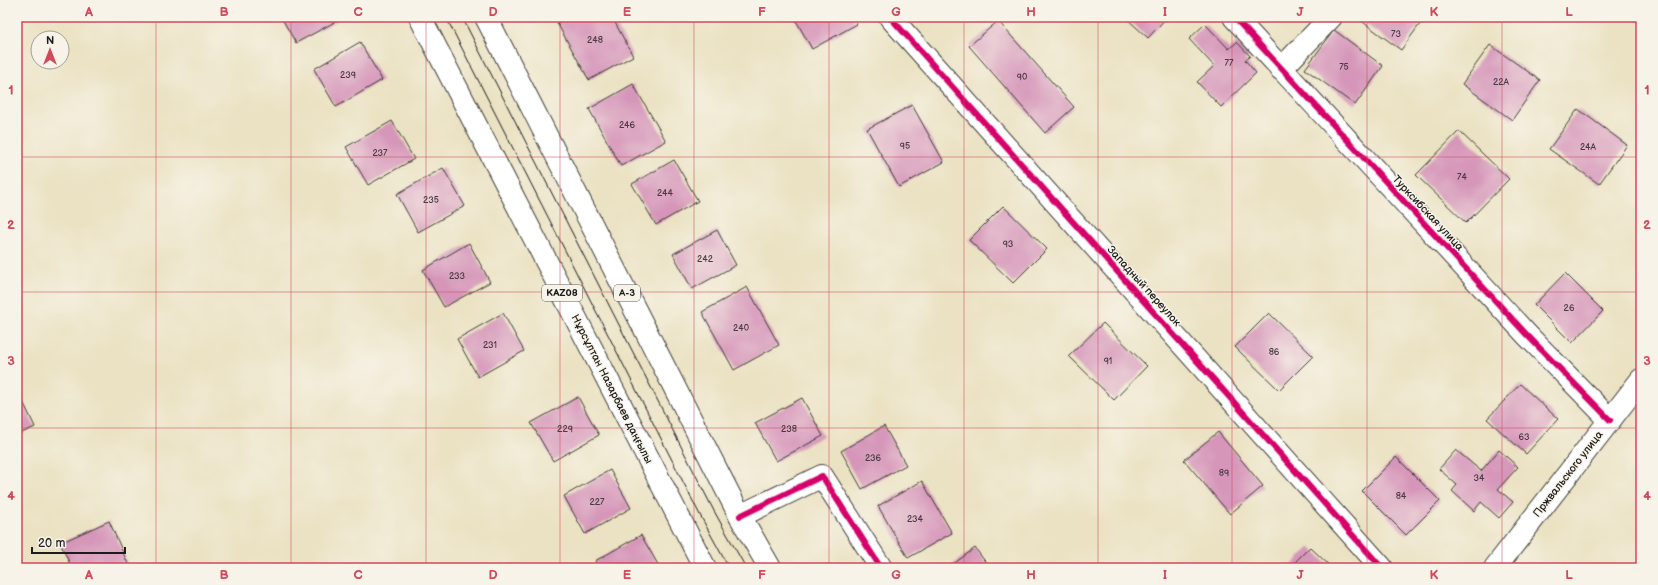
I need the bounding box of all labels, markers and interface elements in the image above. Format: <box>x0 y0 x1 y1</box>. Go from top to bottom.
text: A <box>84 4 93 20</box>
text: B <box>219 4 229 20</box>
text: C <box>353 4 363 20</box>
text: D <box>488 4 498 20</box>
text: E <box>623 4 632 20</box>
text: F <box>758 4 766 20</box>
text: G <box>891 4 901 20</box>
text: H <box>1026 4 1036 20</box>
text: I <box>1163 4 1167 20</box>
text: J <box>1296 4 1304 20</box>
text: K <box>1430 4 1439 20</box>
text: L <box>1565 4 1573 20</box>
house number: 73 <box>1391 29 1401 40</box>
north arrow <box>30 30 70 70</box>
text: N <box>46 34 54 47</box>
house number: 248 <box>587 35 603 46</box>
house number: 77 <box>1225 58 1234 69</box>
house number: 75 <box>1339 62 1349 73</box>
house number: 239 <box>340 70 356 81</box>
house number: 90 <box>1017 72 1027 83</box>
house number: 22А <box>1493 77 1510 88</box>
text: 1 <box>8 82 14 98</box>
text: 1 <box>1644 82 1650 98</box>
house number: 246 <box>619 120 636 131</box>
house number: 95 <box>900 141 910 152</box>
house number: 24А <box>1580 142 1597 153</box>
house number: 237 <box>372 148 388 159</box>
house number: 74 <box>1457 172 1467 183</box>
street label: Турксибская улица <box>1390 173 1467 254</box>
house number: 244 <box>657 188 674 199</box>
house number: 235 <box>423 195 439 206</box>
text: 2 <box>7 217 15 233</box>
text: 2 <box>1643 217 1651 233</box>
house number: 93 <box>1003 239 1014 250</box>
street label: Западный переулок <box>1104 243 1184 329</box>
house number: 242 <box>697 254 714 265</box>
house number: 233 <box>449 271 466 282</box>
road number: KAZ08 <box>542 285 582 301</box>
road number: А-3 <box>614 285 640 301</box>
house number: 26 <box>1564 303 1575 314</box>
street label: Нұрсұлтан Назарбаев даңғылы <box>569 312 655 466</box>
house number: 240 <box>733 323 749 334</box>
house number: 231 <box>483 340 497 351</box>
house number: 86 <box>1269 347 1280 358</box>
text: 3 <box>7 353 15 369</box>
text: 3 <box>1643 353 1651 369</box>
house number: 91 <box>1104 356 1112 367</box>
house number: 229 <box>557 424 573 435</box>
house number: 238 <box>781 424 797 435</box>
street label: Пржвальского улица <box>1530 428 1606 520</box>
house number: 63 <box>1518 432 1530 443</box>
house number: 236 <box>865 453 882 464</box>
house number: 89 <box>1219 468 1229 479</box>
house number: 34 <box>1473 473 1485 484</box>
text: 4 <box>7 488 15 504</box>
text: 4 <box>1643 488 1651 504</box>
house number: 84 <box>1396 491 1407 502</box>
house number: 227 <box>589 497 605 508</box>
house number: 234 <box>907 514 924 525</box>
scale bar <box>32 529 125 555</box>
text: 20 m <box>38 536 65 551</box>
text: A <box>84 567 93 583</box>
text: B <box>219 567 229 583</box>
text: C <box>353 567 363 583</box>
text: D <box>488 567 498 583</box>
text: E <box>623 567 632 583</box>
text: F <box>758 567 766 583</box>
text: G <box>891 567 901 583</box>
text: H <box>1026 567 1036 583</box>
text: I <box>1163 567 1167 583</box>
text: J <box>1296 567 1304 583</box>
text: K <box>1430 567 1439 583</box>
text: L <box>1565 567 1573 583</box>

